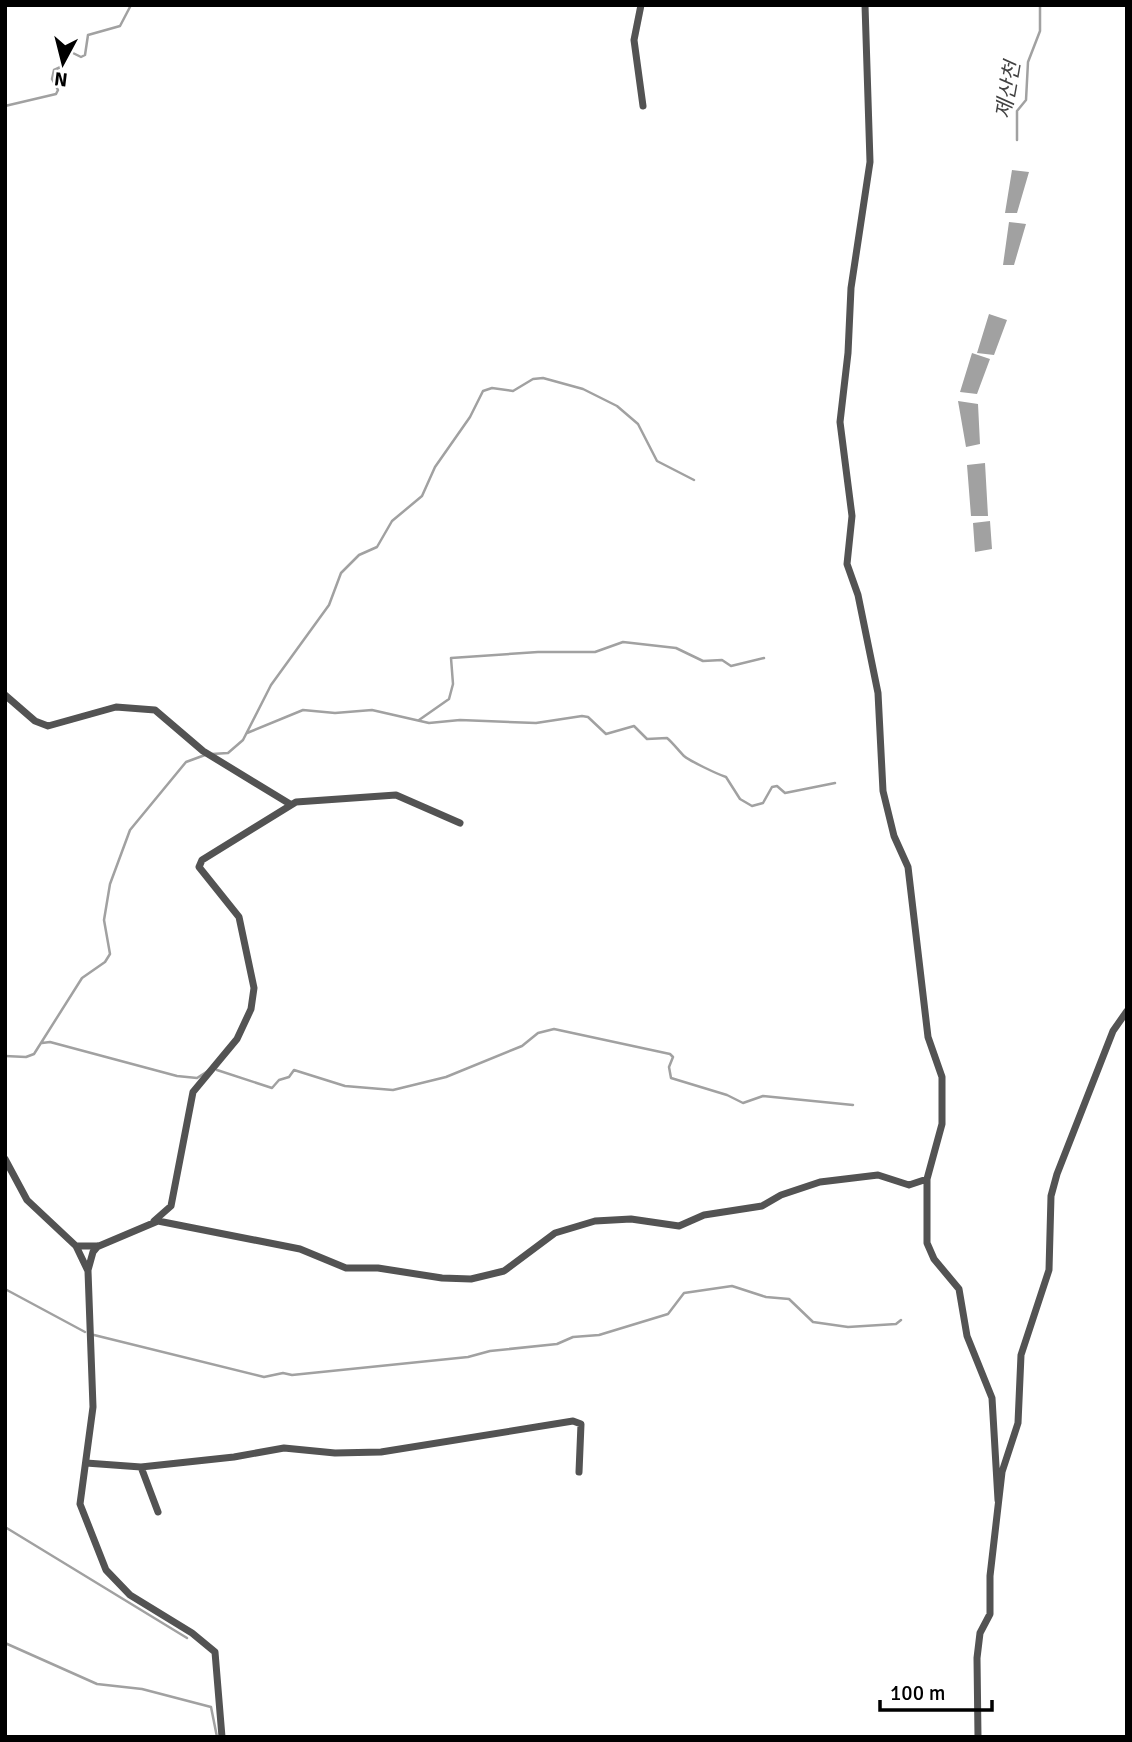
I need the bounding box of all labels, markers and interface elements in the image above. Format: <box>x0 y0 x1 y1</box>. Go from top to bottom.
north arrow <box>28 28 98 98</box>
water label: 제산천 <box>990 57 1026 121</box>
text: N <box>53 66 69 92</box>
scale bar <box>880 1668 992 1712</box>
text: 100 m <box>890 1680 945 1706</box>

